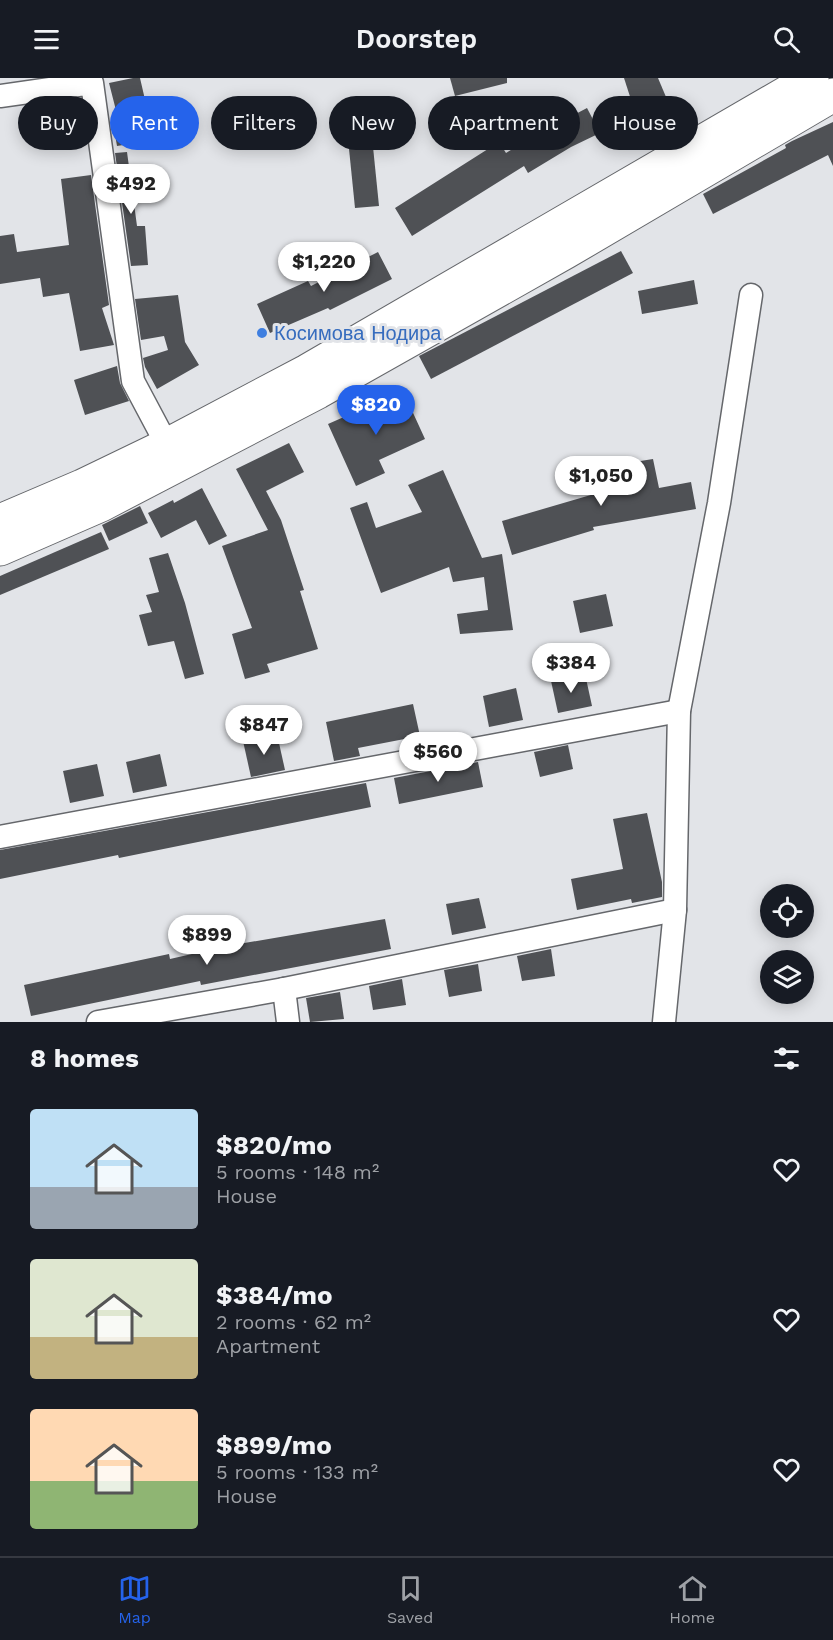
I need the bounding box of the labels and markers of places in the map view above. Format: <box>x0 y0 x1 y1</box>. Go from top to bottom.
pin: $492 <box>95 164 167 215</box>
pin: $1,220 <box>275 242 373 293</box>
place label: Косимова Нодира <box>274 321 442 345</box>
marker: Косимова Нодира <box>255 326 269 340</box>
pin: $820 <box>340 385 412 436</box>
pin: $1,050 <box>552 456 650 507</box>
pin: $384 <box>535 643 607 694</box>
pin: $847 <box>228 705 300 756</box>
pin: $560 <box>402 732 474 783</box>
pin: $899 <box>171 915 243 966</box>

